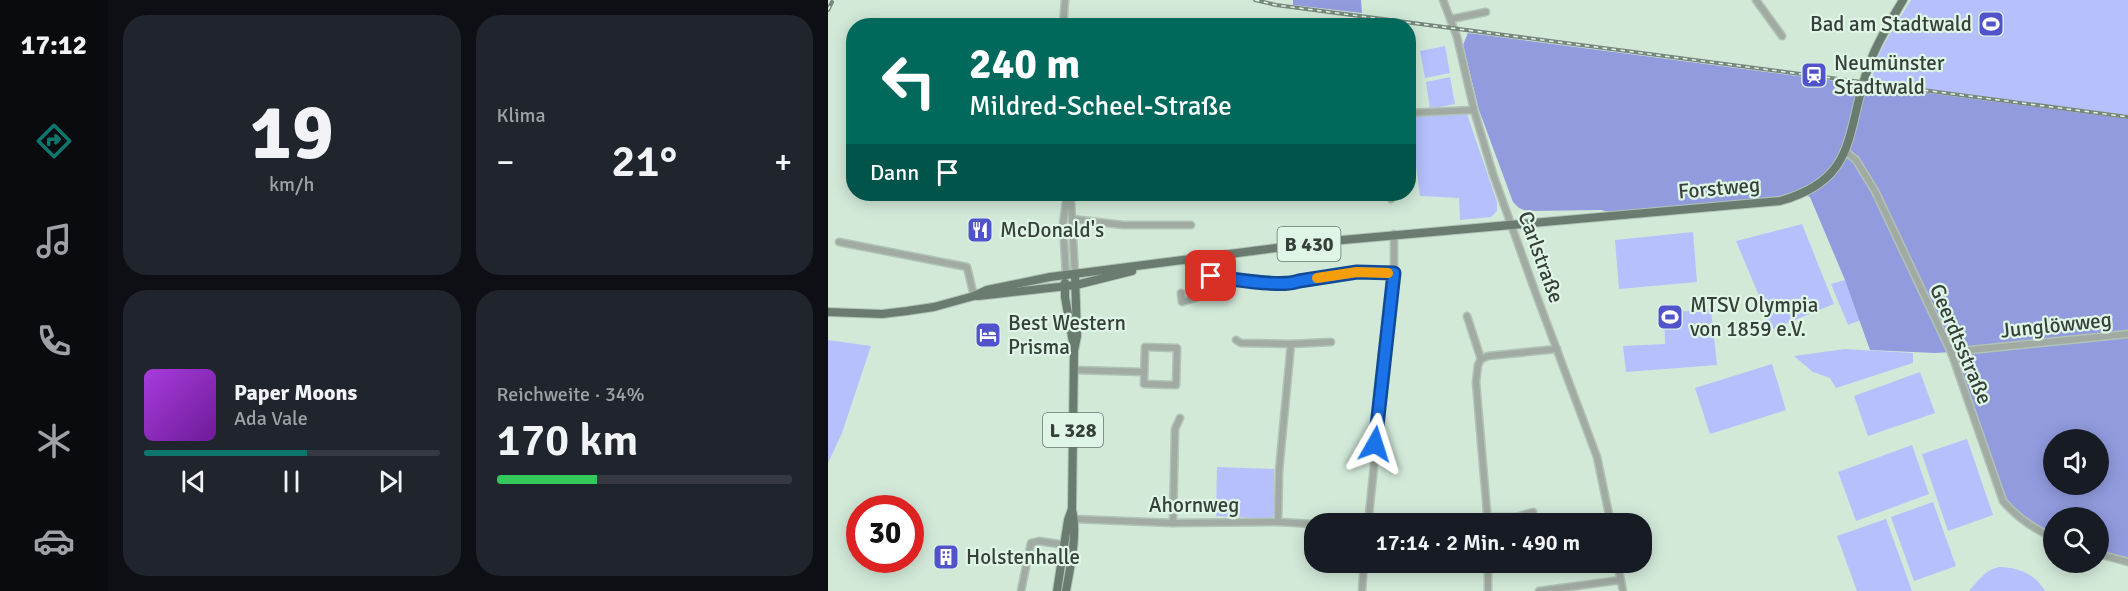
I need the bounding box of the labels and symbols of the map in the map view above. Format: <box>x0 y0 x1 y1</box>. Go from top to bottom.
sports icon: Bad am Stadtwald <box>1976 9 2006 39</box>
place label: Bad am Stadtwald <box>1810 11 1972 37</box>
place label: Neumünster Stadtwald <box>1834 50 1945 100</box>
station icon: Neumünster Stadtwald <box>1799 60 1829 90</box>
street label: Forstweg <box>1677 171 1761 205</box>
street label: Carlstraße <box>1512 208 1570 306</box>
restaurant icon: McDonald's <box>965 215 995 245</box>
place label: McDonald's <box>1000 217 1104 243</box>
road number: B 430 <box>1278 227 1340 261</box>
pin <box>1185 250 1236 301</box>
street label: Geerdtsstraße <box>1924 280 1998 408</box>
place label: MTSV Olympia von 1859 e.V. <box>1690 292 1818 342</box>
sports icon: MTSV Olympia von 1859 e.V. <box>1655 302 1685 332</box>
street label: Junglöwweg <box>1999 306 2113 344</box>
place label: Best Western Prisma <box>1008 310 1126 360</box>
hotel icon: Best Western Prisma <box>973 320 1003 350</box>
position arrow <box>1343 412 1407 476</box>
road number: L 328 <box>1043 413 1103 447</box>
street label: Ahornweg <box>1149 492 1239 518</box>
speed limit sign: 30 <box>846 495 924 573</box>
building icon: Holstenhalle <box>931 542 961 572</box>
place label: Holstenhalle <box>966 544 1080 570</box>

